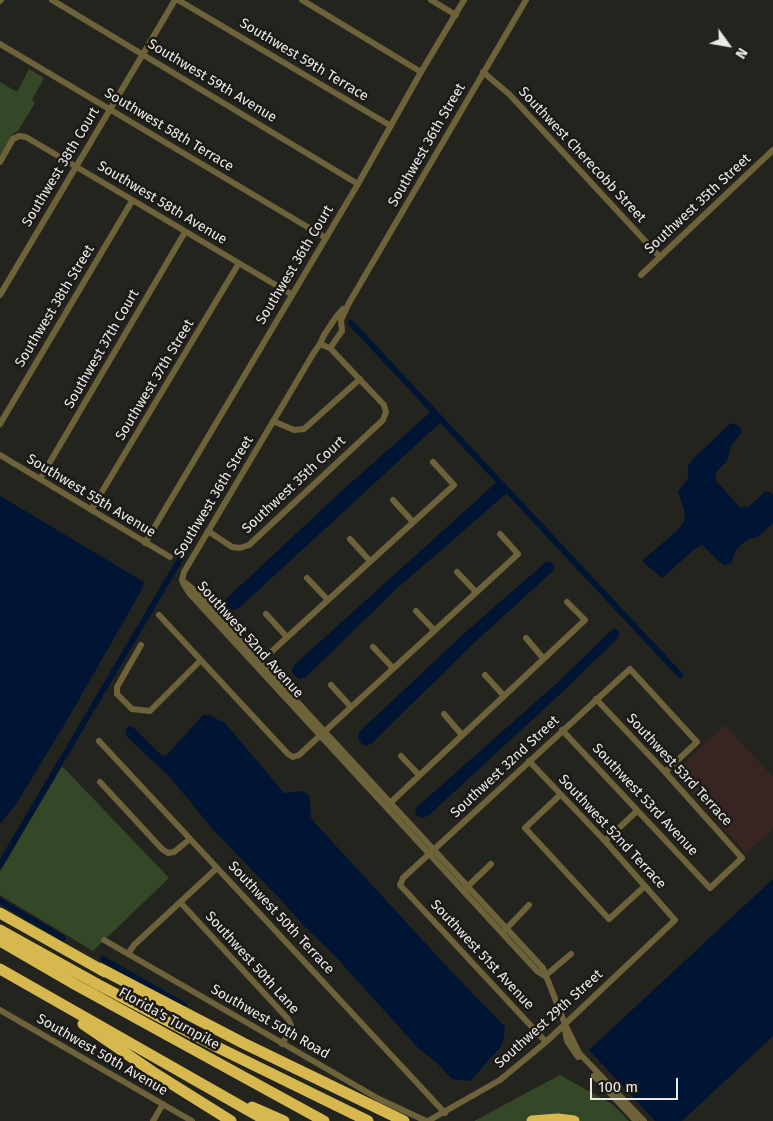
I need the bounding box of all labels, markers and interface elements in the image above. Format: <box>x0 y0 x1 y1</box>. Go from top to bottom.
street label: Southwest 59th Terrace <box>237 15 371 105</box>
north arrow <box>703 20 753 70</box>
street label: Southwest 59th Avenue <box>144 36 280 126</box>
text: N <box>731 45 751 62</box>
street label: Southwest 36th Street <box>385 80 469 210</box>
street label: Southwest Cherecobb Street <box>515 84 649 226</box>
street label: Southwest 58th Terrace <box>101 85 237 175</box>
street label: Southwest 38th Court <box>19 104 103 230</box>
street label: Southwest 35th Street <box>641 150 755 258</box>
street label: Southwest 58th Avenue <box>94 158 230 248</box>
street label: Southwest 36th Court <box>253 202 337 328</box>
street label: Southwest 38th Street <box>12 242 98 370</box>
street label: Southwest 37th Court <box>61 287 143 411</box>
street label: Southwest 37th Street <box>112 316 198 444</box>
street label: Southwest 36th Street <box>171 433 257 561</box>
street label: Southwest 35th Court <box>239 433 349 537</box>
street label: Southwest 55th Avenue <box>23 451 159 541</box>
street label: Southwest 52nd Avenue <box>193 578 307 702</box>
street label: Southwest 53rd Terrace <box>623 710 735 830</box>
street label: Southwest 32nd Street <box>447 712 563 822</box>
street label: Southwest 53rd Avenue <box>589 740 701 860</box>
street label: Southwest 52nd Terrace <box>555 771 669 893</box>
street label: Southwest 50th Terrace <box>224 858 338 978</box>
street label: Southwest 51st Avenue <box>427 896 537 1014</box>
street label: Southwest 50th Lane <box>202 908 302 1018</box>
street label: Southwest 29th Street <box>492 966 606 1072</box>
street label: Southwest 50th Road <box>208 981 332 1063</box>
street label: Florida's Turnpike <box>116 984 222 1054</box>
street label: Southwest 50th Avenue <box>34 1011 170 1099</box>
scale bar <box>593 1068 680 1100</box>
text: 100 m <box>598 1078 638 1096</box>

